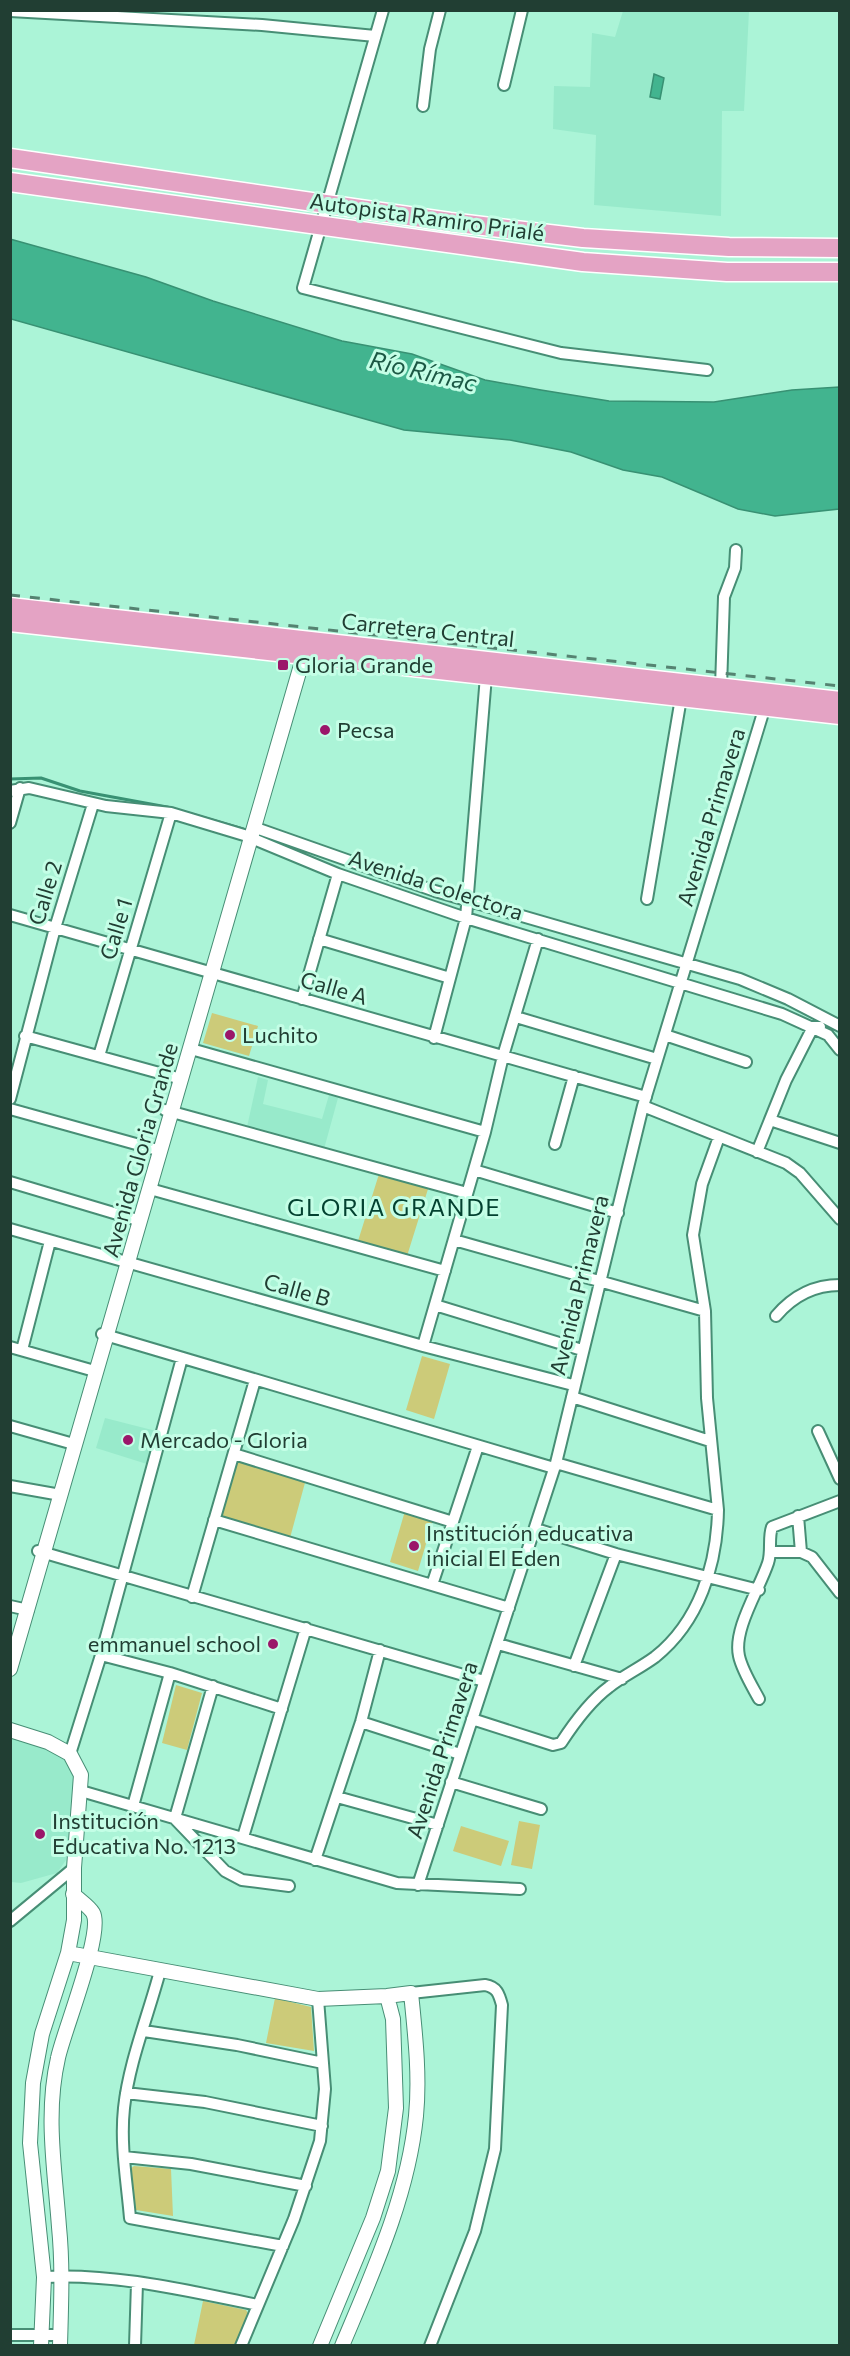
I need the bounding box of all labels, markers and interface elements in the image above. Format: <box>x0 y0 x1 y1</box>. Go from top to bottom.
street label: Autopista Ramiro Prialé <box>308 187 546 246</box>
water label: Río Rímac <box>367 344 480 397</box>
street label: Carretera Central <box>340 607 516 652</box>
place label: Gloria Grande <box>295 651 433 678</box>
marker: Gloria Grande <box>276 658 290 672</box>
place label: Pecsa <box>337 716 394 743</box>
marker: Pecsa <box>318 723 332 737</box>
street label: Avenida Primavera <box>671 725 750 909</box>
street label: Avenida Colectora <box>345 844 527 925</box>
street label: Calle 2 <box>22 857 67 928</box>
street label: Calle 1 <box>93 895 138 963</box>
street label: Calle A <box>297 965 371 1010</box>
place label: Luchito <box>242 1021 318 1048</box>
marker: Luchito <box>223 1028 237 1042</box>
street label: Avenida Gloria Grande <box>96 1040 183 1260</box>
district label: GLORIA GRANDE <box>287 1192 501 1221</box>
street label: Avenida Primavera <box>543 1192 614 1378</box>
street label: Calle B <box>261 1267 333 1312</box>
place label: Mercado - Gloria <box>140 1426 308 1453</box>
marker: Mercado - Gloria <box>121 1433 135 1447</box>
place label: Institución educativa inicial El Eden <box>426 1519 633 1571</box>
marker: Institución educativa inicial El Eden <box>407 1539 421 1553</box>
place label: emmanuel school <box>88 1630 261 1657</box>
marker: emmanuel school <box>266 1637 280 1651</box>
street label: Avenida Primavera <box>400 1658 483 1842</box>
place label: Institución Educativa No. 1213 <box>52 1807 236 1859</box>
marker: Institución Educativa No. 1213 <box>33 1827 47 1841</box>

